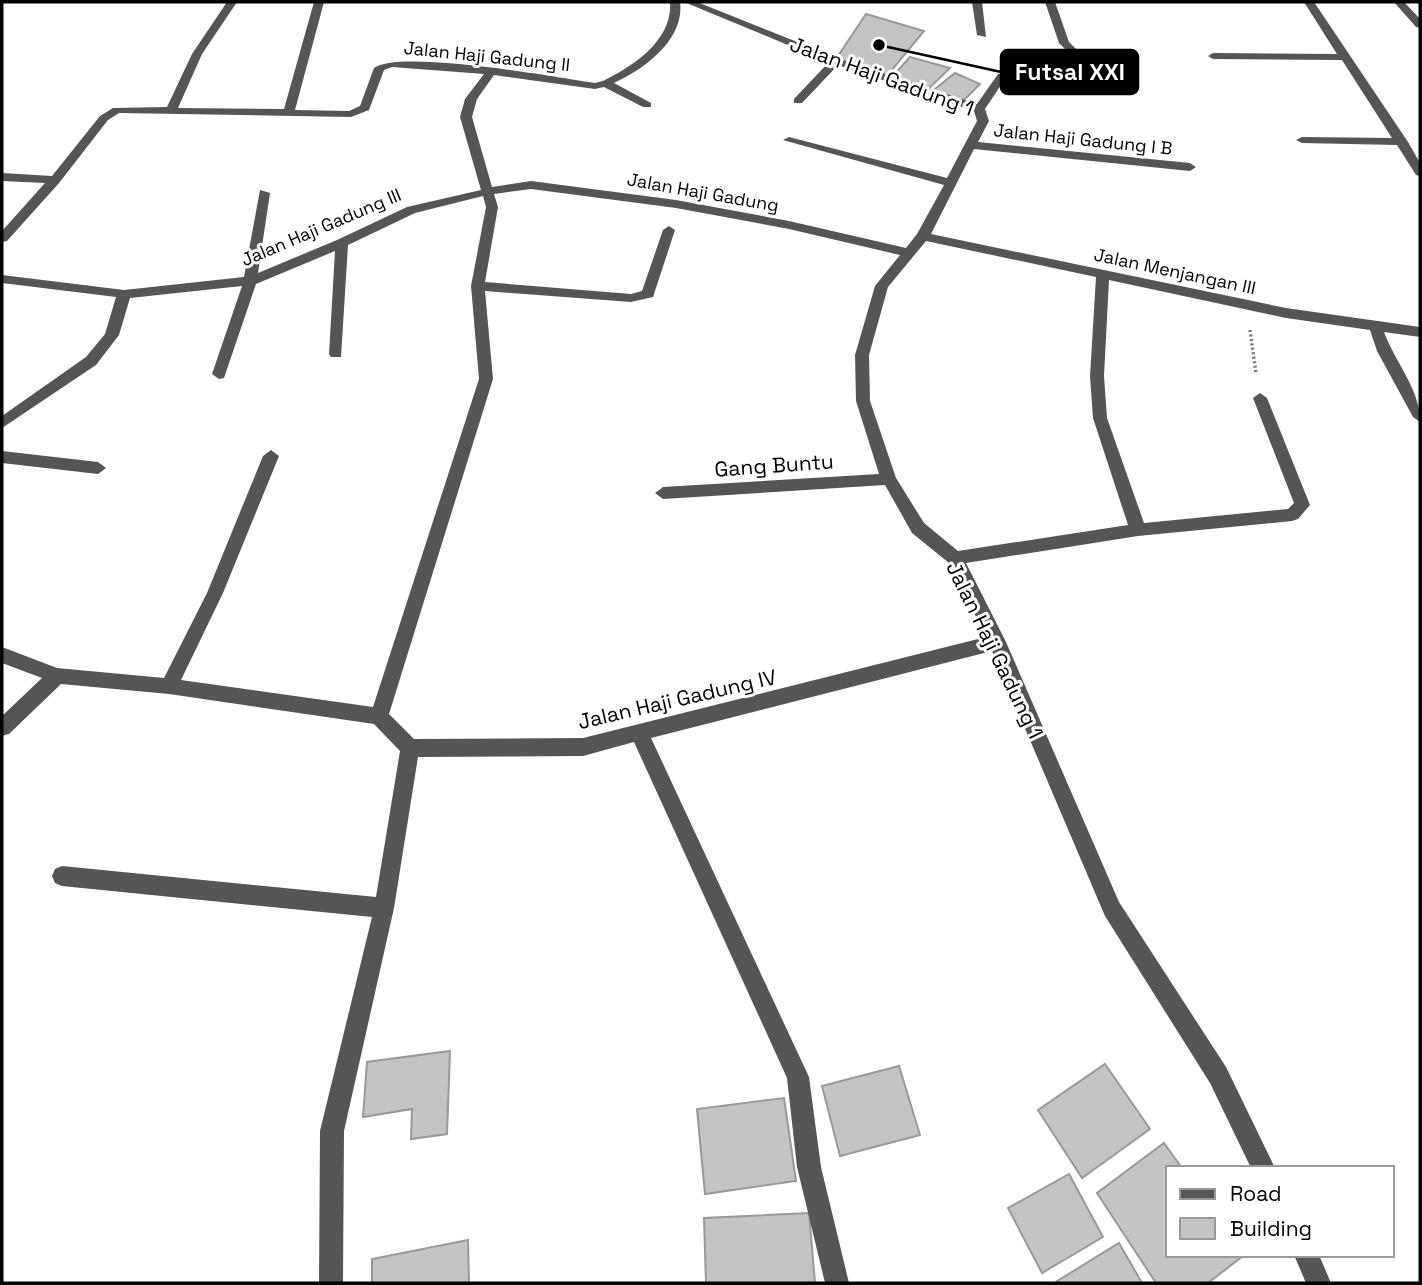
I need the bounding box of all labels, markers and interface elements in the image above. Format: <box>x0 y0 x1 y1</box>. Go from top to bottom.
street label: Jalan Haji Gadung 1 <box>786 30 978 122</box>
street label: Jalan Haji Gadung II <box>403 36 571 76</box>
callout: Futsal XXI <box>1001 50 1138 94</box>
text: Futsal XXI <box>1015 57 1125 87</box>
street label: Jalan Haji Gadung I B <box>993 118 1173 160</box>
street label: Jalan Haji Gadung <box>625 167 781 217</box>
street label: Jalan Haji Gadung III <box>238 183 404 271</box>
street label: Jalan Menjangan III <box>1092 243 1258 299</box>
street label: Gang Buntu <box>713 447 835 483</box>
street label: Jalan Haji Gadung 1 <box>940 557 1050 743</box>
street label: Jalan Haji Gadung IV <box>575 663 779 735</box>
legend <box>1166 1166 1394 1257</box>
text: Road <box>1230 1180 1282 1207</box>
text: Building <box>1230 1215 1312 1242</box>

